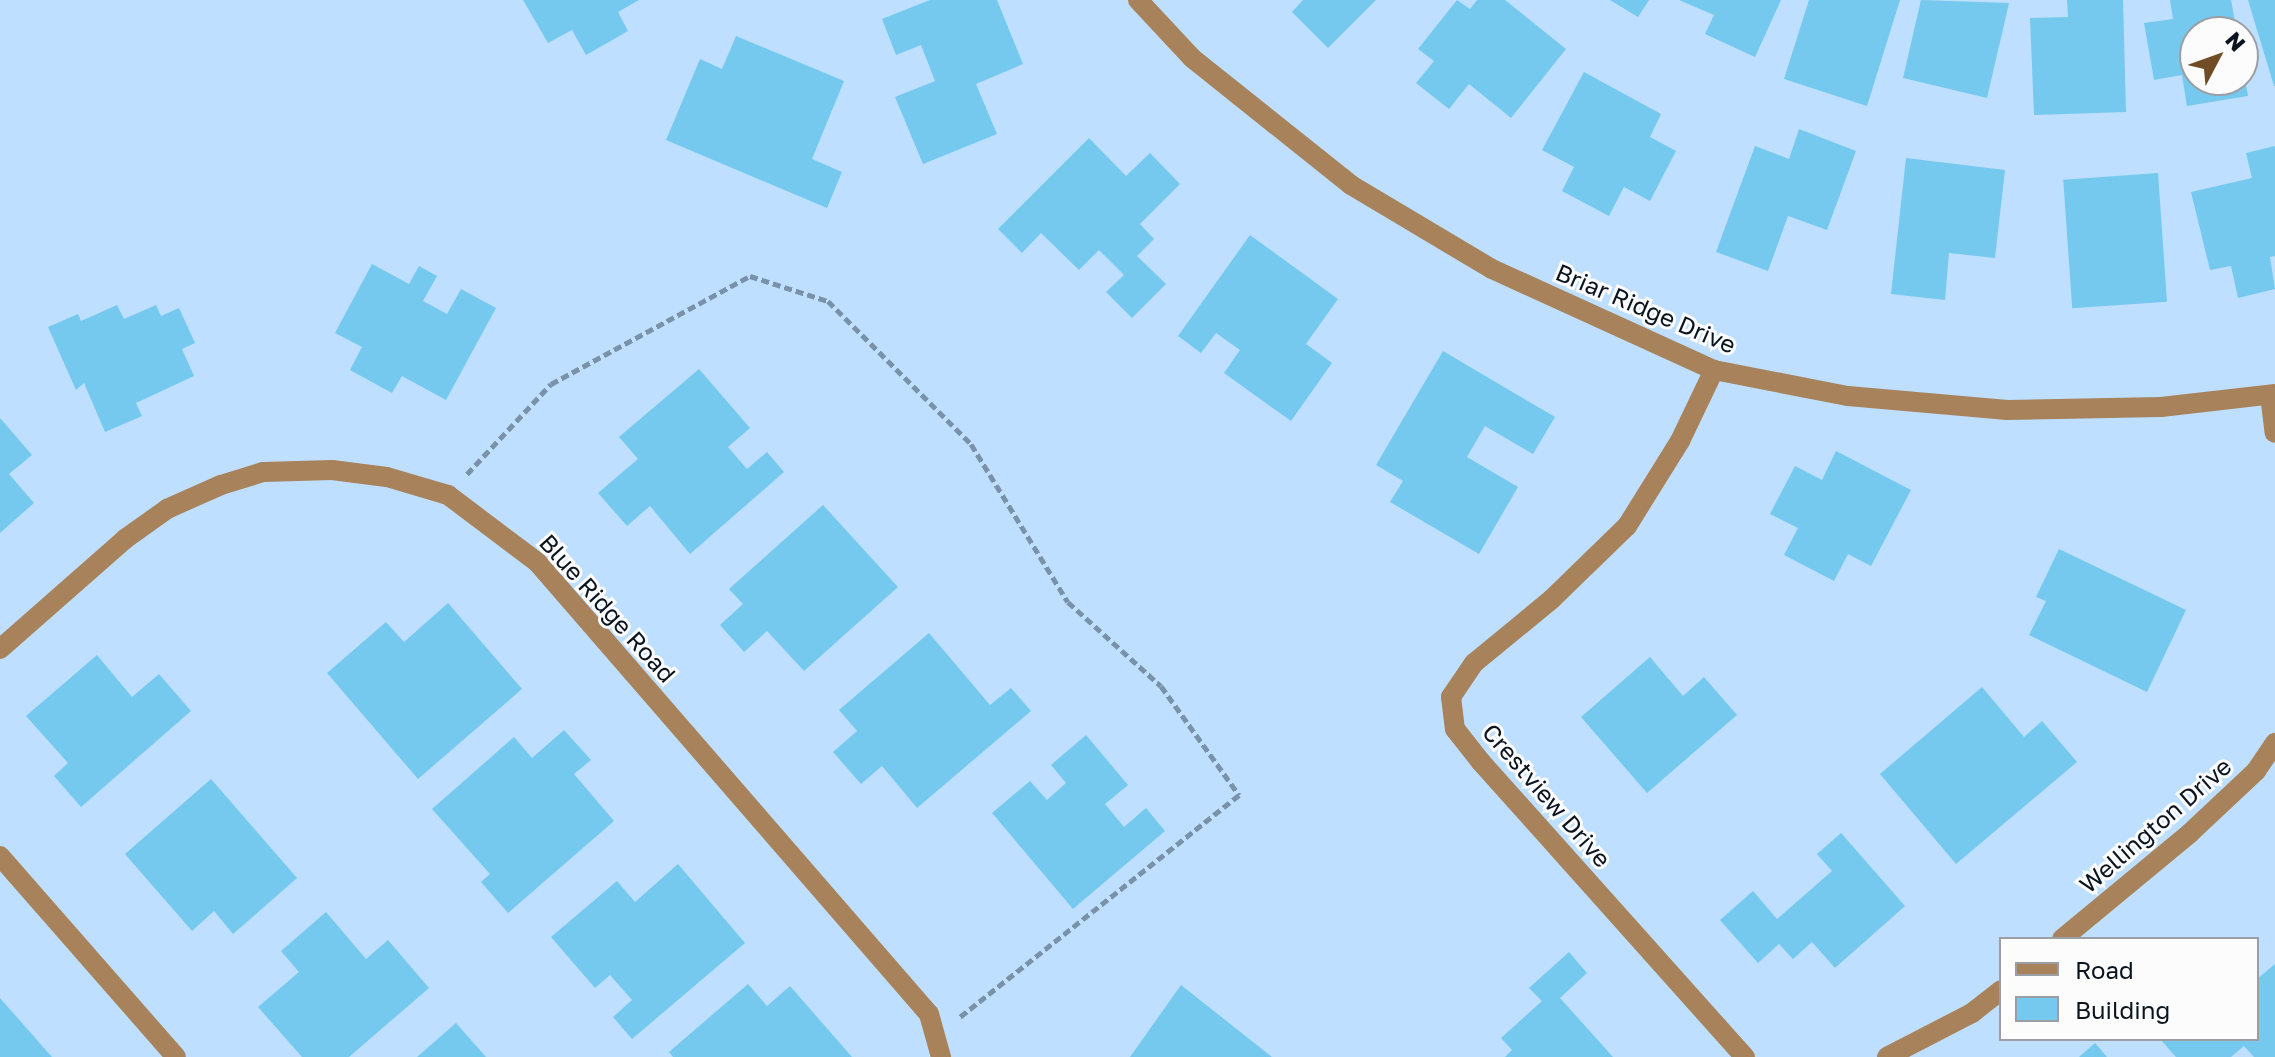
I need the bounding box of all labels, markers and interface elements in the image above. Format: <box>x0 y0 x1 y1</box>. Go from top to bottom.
north arrow <box>2179 16 2259 96</box>
text: N <box>2220 26 2252 56</box>
street label: Briar Ridge Drive <box>1552 257 1740 359</box>
street label: Blue Ridge Road <box>534 528 682 688</box>
street label: Crestview Drive <box>1477 717 1617 873</box>
street label: Wellington Drive <box>2073 751 2237 899</box>
legend <box>1999 937 2259 1041</box>
text: Road <box>2075 955 2134 984</box>
text: Building <box>2075 995 2170 1024</box>

